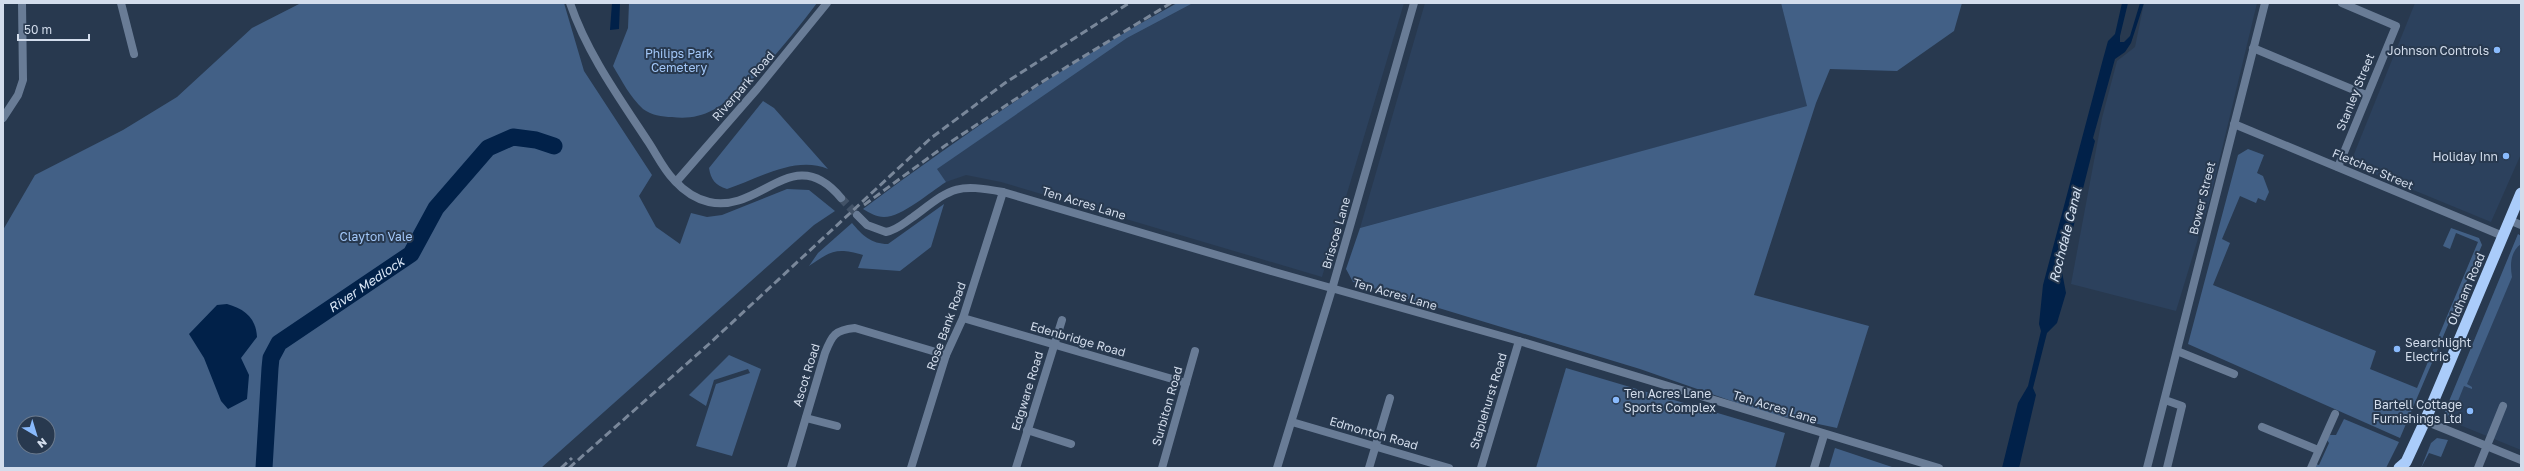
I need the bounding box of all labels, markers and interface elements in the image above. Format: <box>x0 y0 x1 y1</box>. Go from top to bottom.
scale bar <box>18 16 89 42</box>
text: 50 m <box>24 22 52 37</box>
place label: Johnson Controls <box>2387 43 2489 58</box>
marker: Johnson Controls <box>2492 45 2502 55</box>
park label: Philips Park Cemetery <box>645 46 713 75</box>
street label: Riverpark Road <box>709 48 777 124</box>
street label: Stanley Street <box>2333 51 2377 133</box>
street label: Fletcher Street <box>2330 145 2416 193</box>
place label: Holiday Inn <box>2432 149 2498 164</box>
marker: Holiday Inn <box>2501 151 2511 161</box>
street label: Bower Street <box>2186 160 2218 236</box>
street label: Ten Acres Lane <box>1040 183 1128 223</box>
water label: Rochdale Canal <box>2045 185 2085 284</box>
street label: Briscoe Lane <box>1319 195 1353 271</box>
park label: Clayton Vale <box>340 229 412 244</box>
street label: Oldham Road <box>2444 251 2488 327</box>
water label: River Medlock <box>325 252 408 316</box>
street label: Ten Acres Lane <box>1351 275 1439 313</box>
street label: Rose Bank Road <box>923 280 969 372</box>
street label: Edenbridge Road <box>1029 318 1127 360</box>
place label: Searchlight Electric <box>2405 335 2472 364</box>
street label: Ascot Road <box>789 342 823 408</box>
marker: Searchlight Electric <box>2392 344 2402 354</box>
street label: Edgware Road <box>1008 350 1046 432</box>
street label: Staplehurst Road <box>1466 351 1510 451</box>
street label: Surbiton Road <box>1148 365 1186 447</box>
place label: Ten Acres Lane Sports Complex <box>1624 386 1716 415</box>
street label: Ten Acres Lane <box>1731 387 1819 427</box>
marker: Ten Acres Lane Sports Complex <box>1611 395 1621 405</box>
place label: Bartell Cottage Furnishings Ltd <box>2373 397 2462 426</box>
marker: Bartell Cottage Furnishings Ltd <box>2465 406 2475 416</box>
street label: Edmonton Road <box>1328 413 1420 453</box>
north arrow <box>16 415 56 455</box>
text: N <box>35 436 50 451</box>

